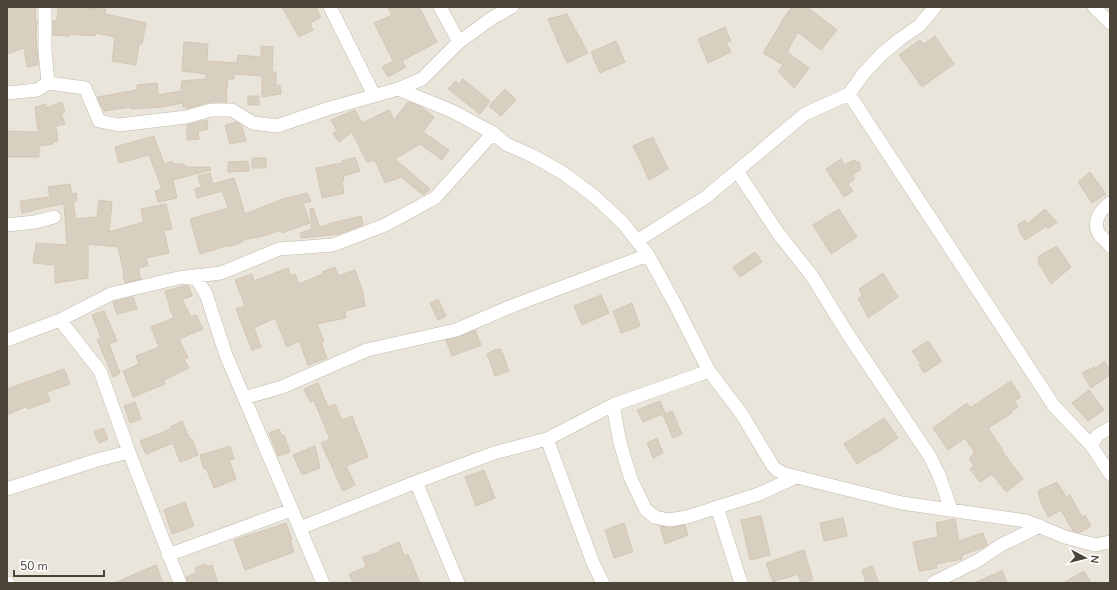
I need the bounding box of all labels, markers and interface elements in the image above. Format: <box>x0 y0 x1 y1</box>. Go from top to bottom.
north arrow <box>1065 538 1105 578</box>
scale bar <box>14 552 104 578</box>
text: N <box>1086 554 1102 564</box>
text: 50 m <box>20 558 48 574</box>

